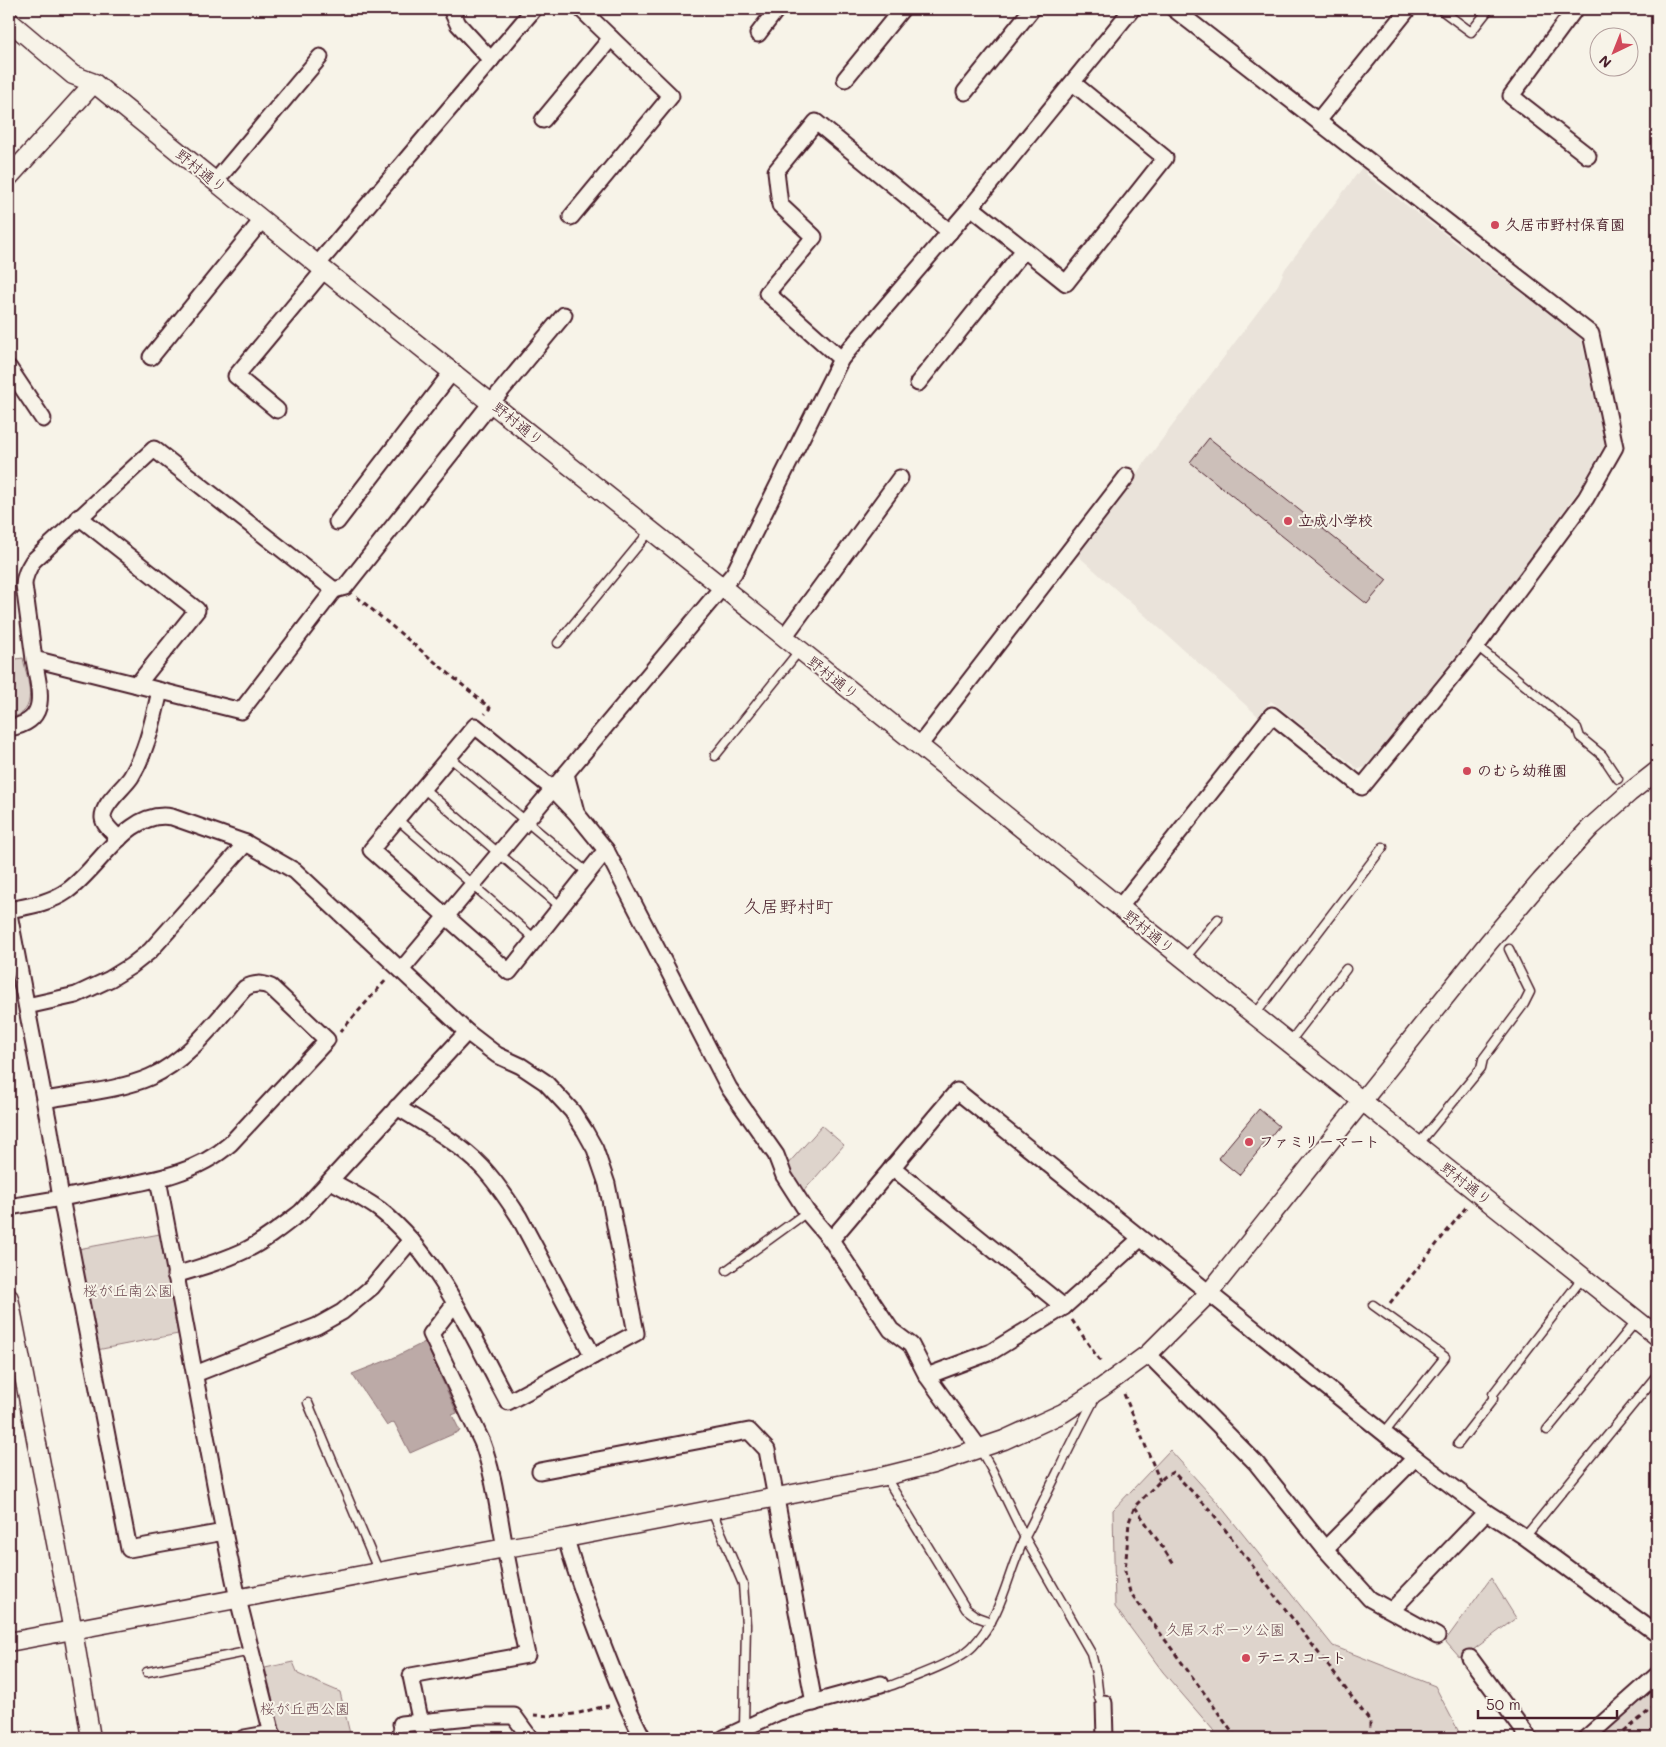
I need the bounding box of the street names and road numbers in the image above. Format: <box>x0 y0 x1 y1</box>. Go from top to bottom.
street label: 野村通り <box>172 144 231 197</box>
street label: 野村通り <box>489 397 548 450</box>
street label: 野村通り <box>804 651 863 704</box>
street label: 野村通り <box>1120 905 1179 958</box>
street label: 野村通り <box>1437 1157 1496 1210</box>

